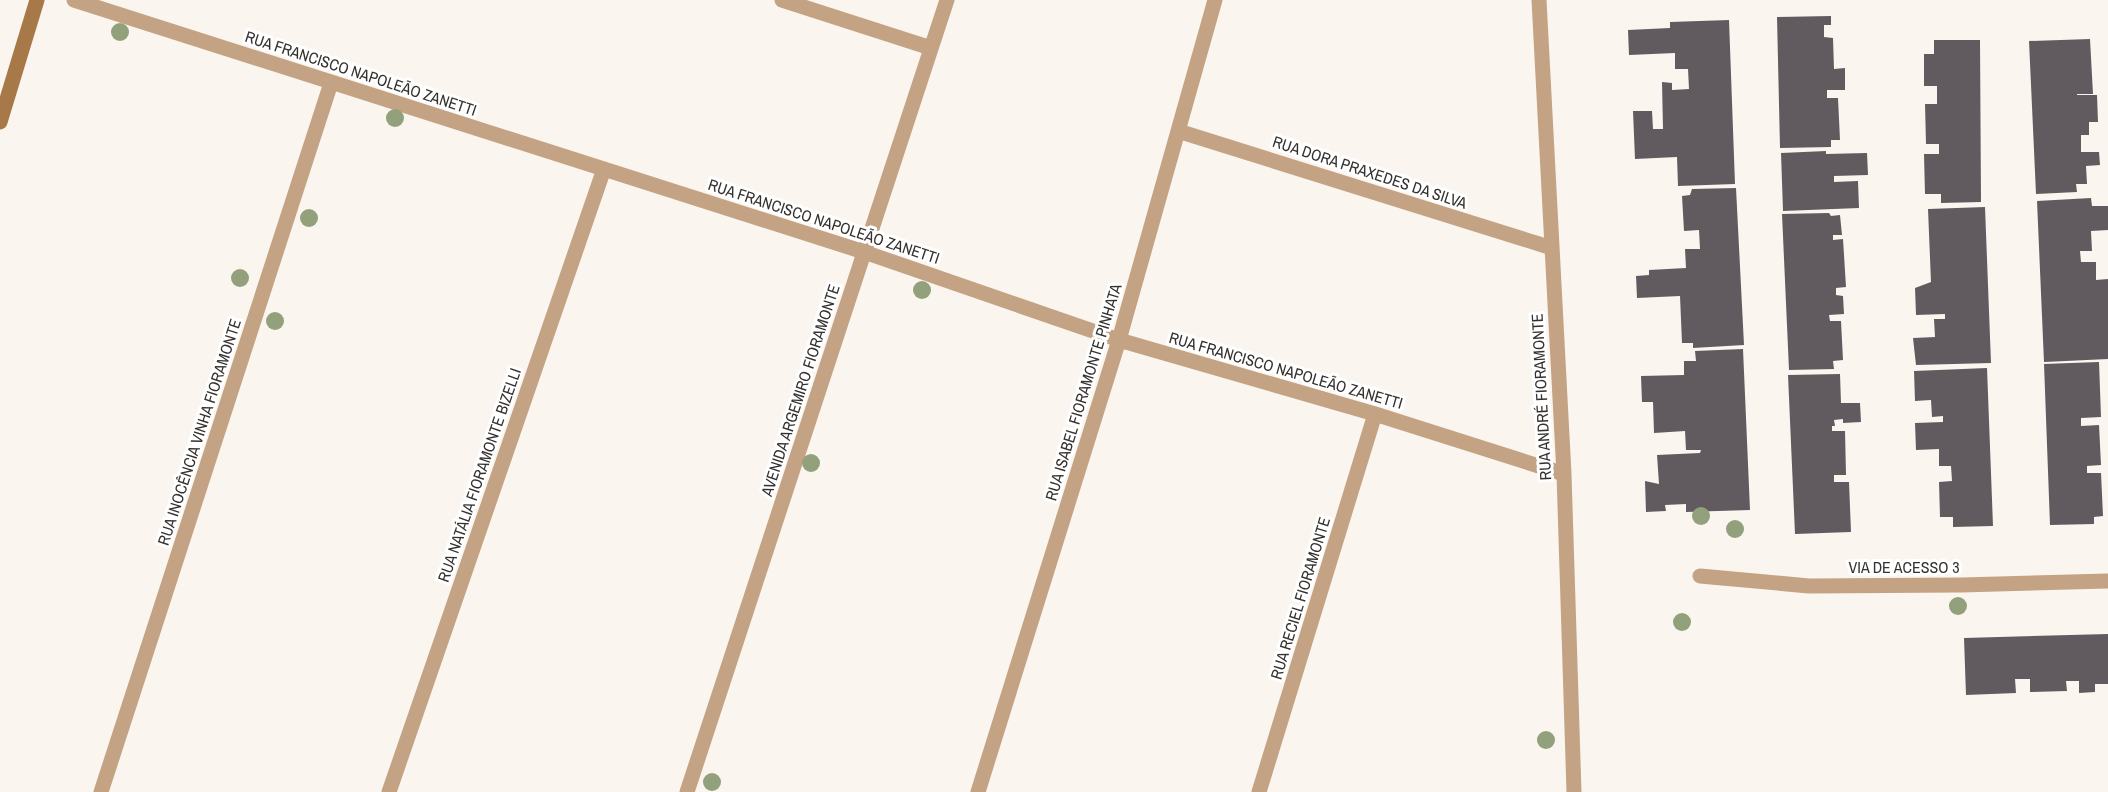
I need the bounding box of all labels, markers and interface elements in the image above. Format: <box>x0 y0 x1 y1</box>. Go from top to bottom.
street label: RUA FRANCISCO NAPOLEÃO ZANETTI <box>242 25 480 121</box>
street label: RUA DORA PRAXEDES DA SILVA <box>1270 130 1470 214</box>
street label: RUA FRANCISCO NAPOLEÃO ZANETTI <box>705 173 943 269</box>
street label: AVENIDA ARGEMIRO FIORAMONTE <box>755 281 845 500</box>
street label: RUA ISABEL FIORAMONTE PINHATA <box>1039 281 1127 503</box>
street label: RUA ANDRÉ FIORAMONTE <box>1526 313 1556 481</box>
street label: RUA INOCÊNCIA VINHA FIORAMONTE <box>152 316 246 548</box>
street label: RUA FRANCISCO NAPOLEÃO ZANETTI <box>1167 326 1405 414</box>
street label: RUA NATÁLIA FIORAMONTE BIZELLI <box>432 365 526 585</box>
street label: RUA RECIEL FIORAMONTE <box>1265 514 1335 682</box>
street label: VIA DE ACESSO 3 <box>1849 556 1959 578</box>

